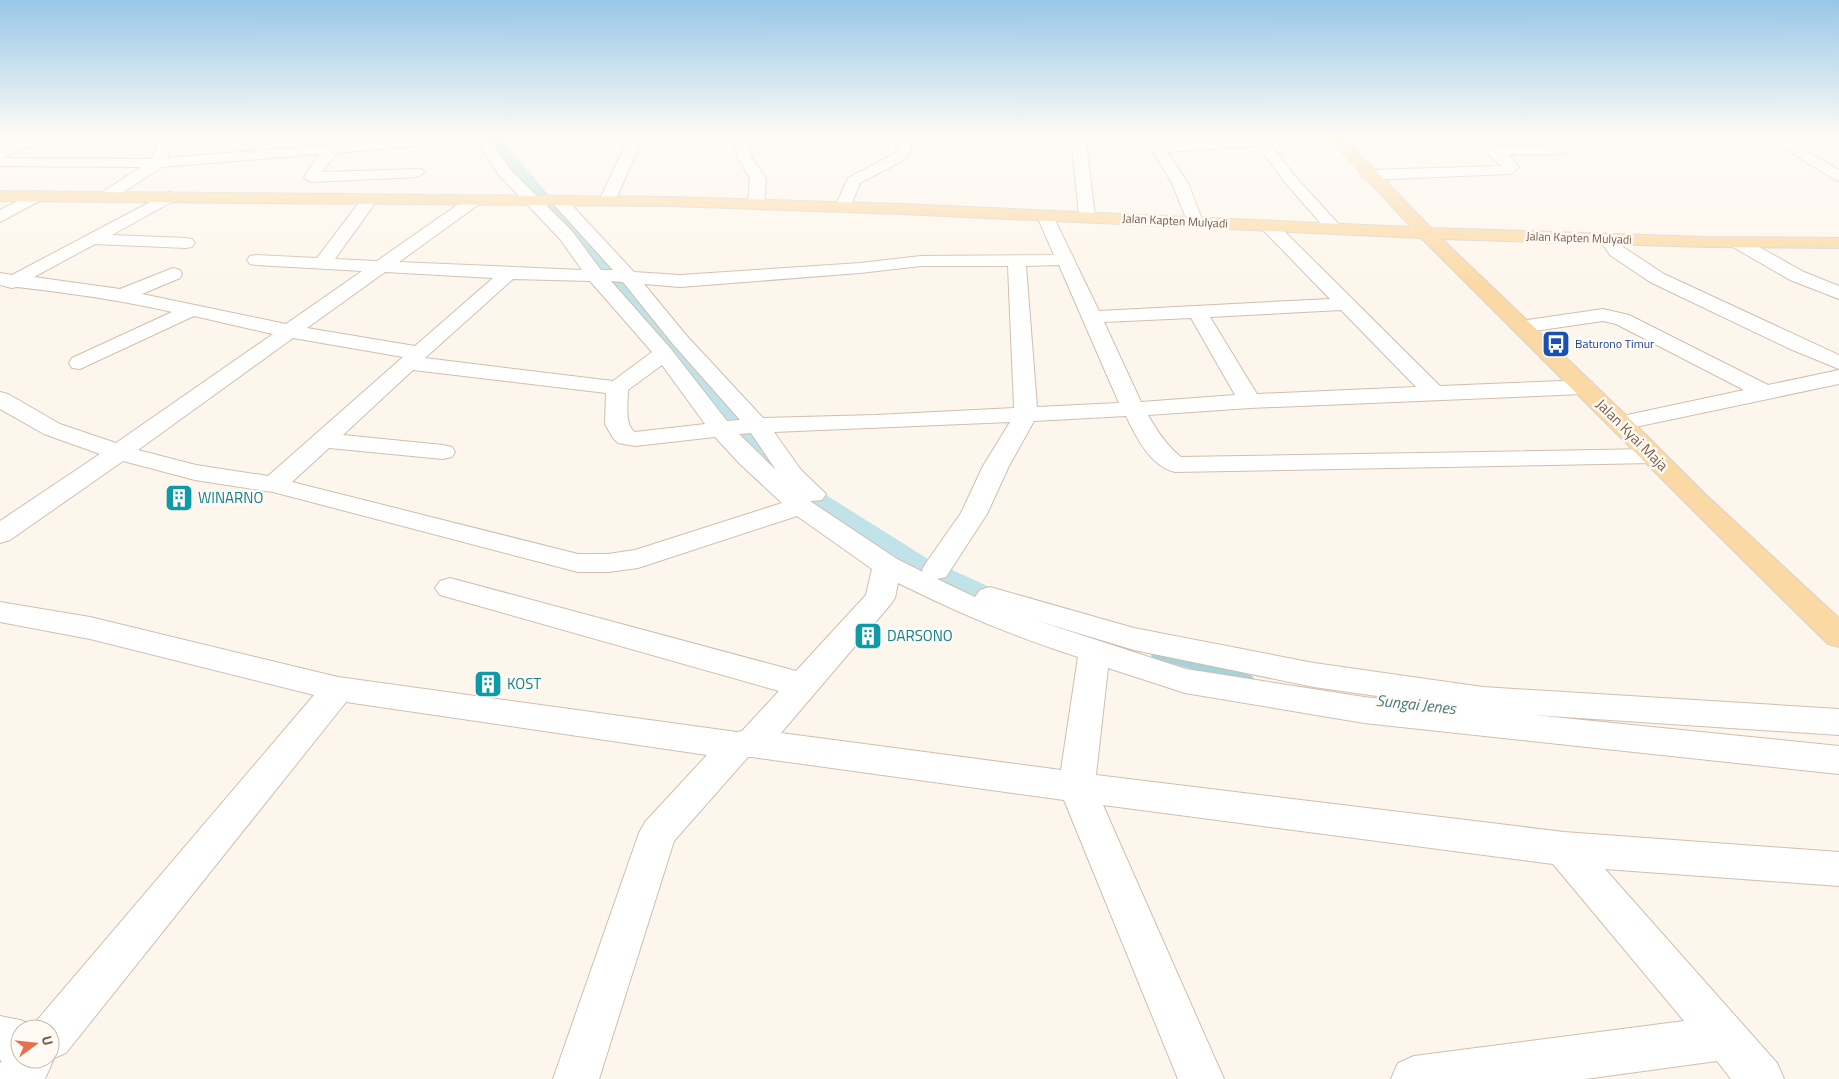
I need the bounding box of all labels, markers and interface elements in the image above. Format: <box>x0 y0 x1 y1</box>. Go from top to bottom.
street label: Jalan Kapten Mulyadi <box>1122 208 1228 233</box>
street label: Jalan Kapten Mulyadi <box>1526 226 1632 249</box>
bus stop icon: Baturono Timur <box>1541 329 1571 359</box>
place label: Baturono Timur <box>1575 334 1654 353</box>
street label: Jalan Kyai Maja <box>1591 393 1674 477</box>
building icon: WINARNO <box>164 483 194 513</box>
place label: WINARNO <box>198 486 263 509</box>
building icon: DARSONO <box>853 621 883 651</box>
place label: DARSONO <box>887 624 953 647</box>
building icon: KOST <box>473 669 503 699</box>
place label: KOST <box>507 672 541 695</box>
water label: Sungai Jenes <box>1375 688 1458 720</box>
north arrow <box>10 1019 60 1069</box>
text: U <box>37 1033 59 1048</box>

